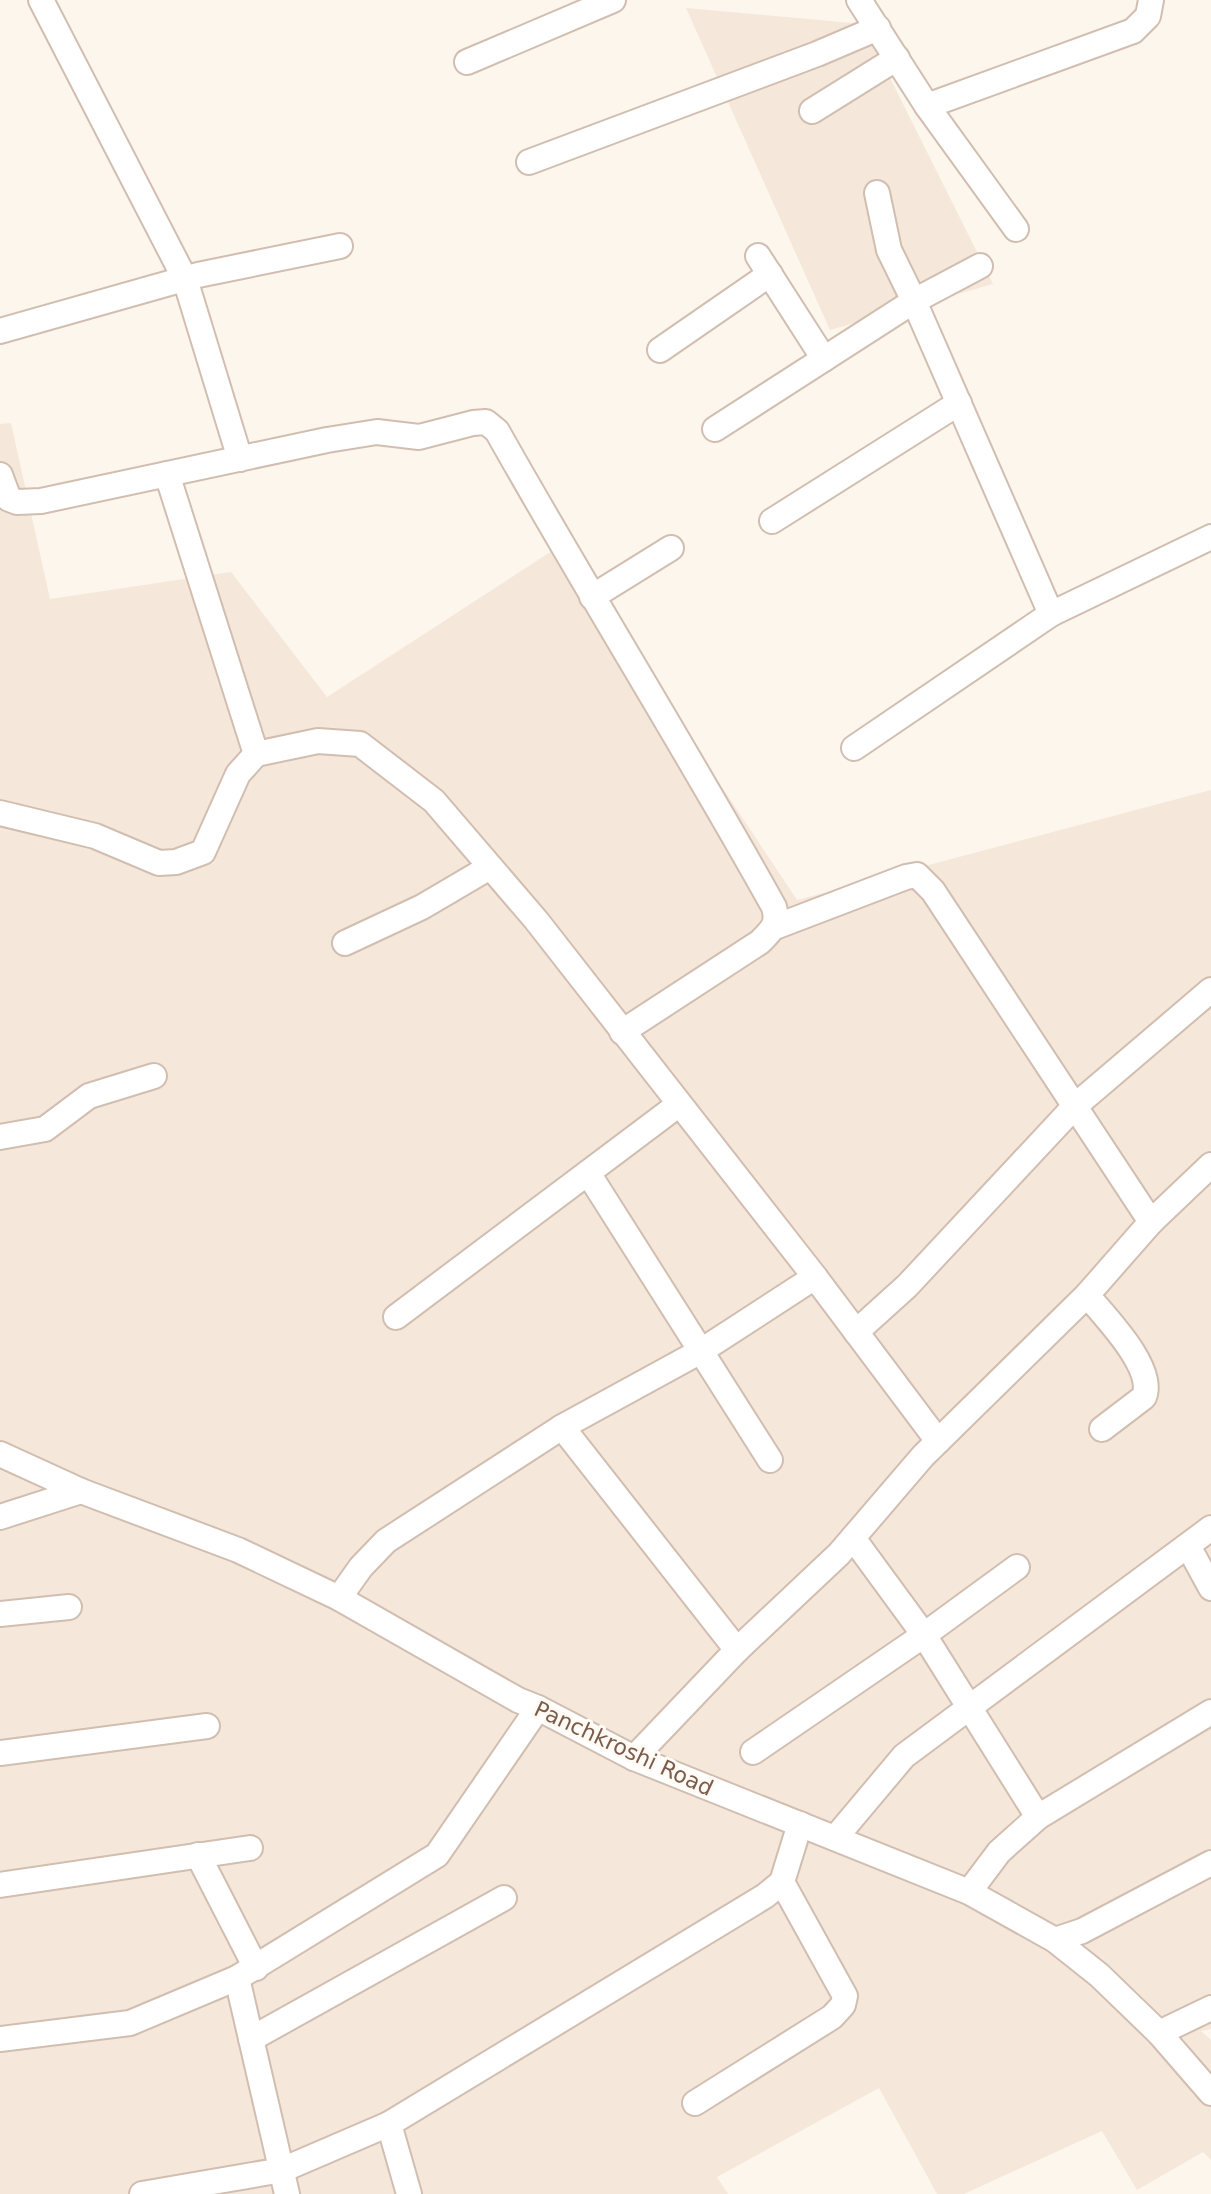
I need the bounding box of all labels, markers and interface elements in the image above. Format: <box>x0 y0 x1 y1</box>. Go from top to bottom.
street label: Panchkroshi Road <box>530 1696 717 1801</box>

